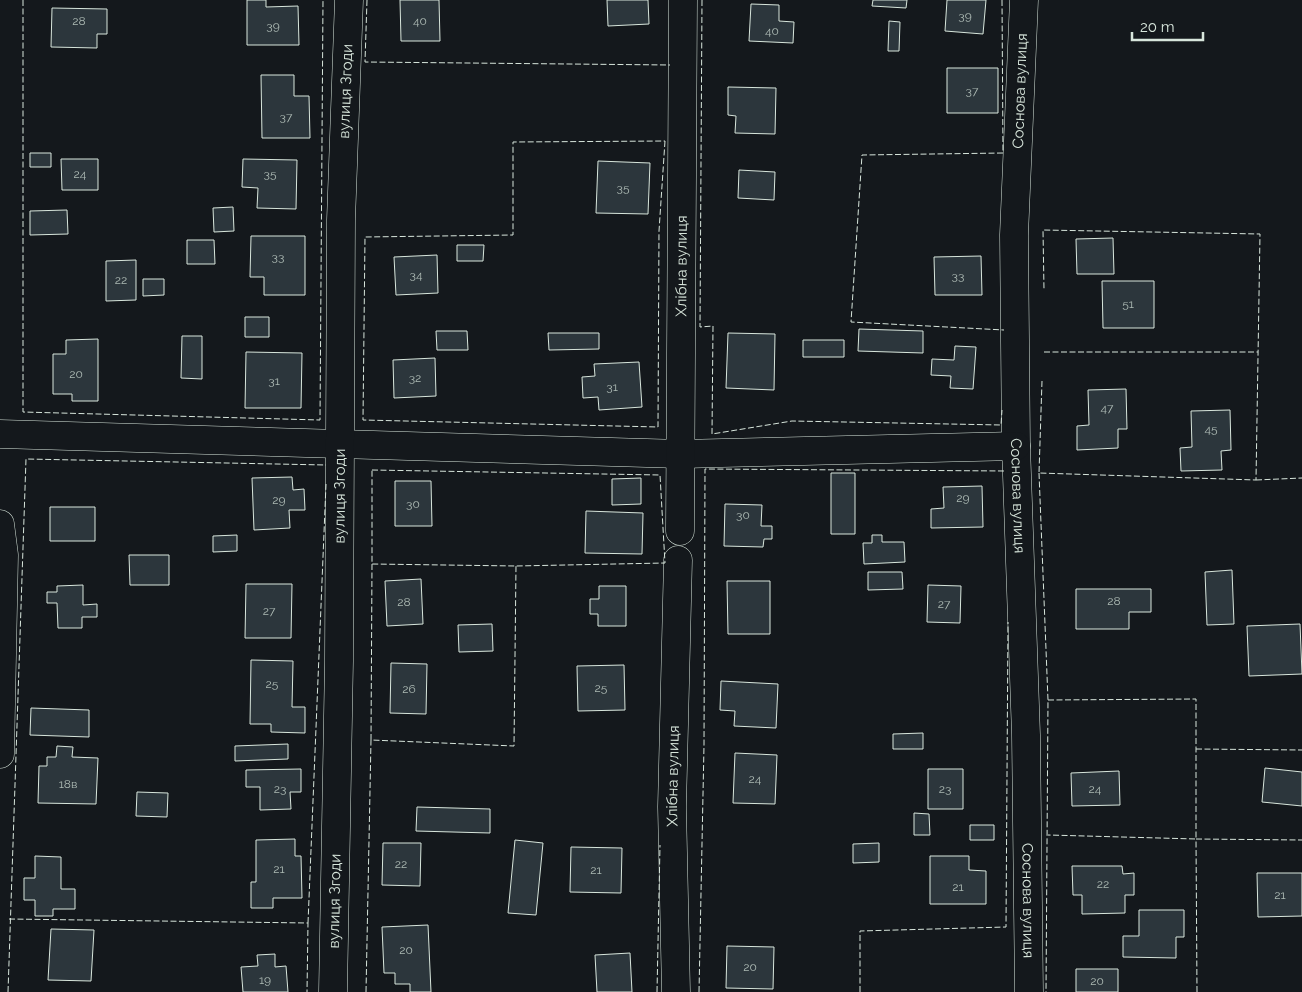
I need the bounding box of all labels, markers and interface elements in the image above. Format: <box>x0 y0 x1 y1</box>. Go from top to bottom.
house number: 39 <box>958 9 972 23</box>
scale bar <box>1132 10 1203 42</box>
house number: 28 <box>72 14 86 28</box>
house number: 40 <box>413 14 427 28</box>
text: 20 m <box>1140 18 1175 36</box>
house number: 39 <box>266 19 280 33</box>
house number: 40 <box>765 24 779 38</box>
street label: Соснова вулиця <box>1009 33 1031 149</box>
street label: вулиця Згоди <box>335 43 356 139</box>
house number: 37 <box>966 84 979 98</box>
house number: 37 <box>280 110 293 124</box>
house number: 24 <box>74 167 87 181</box>
house number: 35 <box>264 167 277 181</box>
house number: 35 <box>617 181 630 195</box>
street label: Хлібна вулиця <box>672 215 691 317</box>
house number: 33 <box>272 250 284 264</box>
house number: 34 <box>410 268 423 282</box>
house number: 33 <box>952 269 964 283</box>
house number: 22 <box>115 273 127 287</box>
house number: 51 <box>1122 297 1134 311</box>
house number: 20 <box>69 367 83 381</box>
house number: 32 <box>409 371 421 385</box>
house number: 31 <box>268 374 280 388</box>
house number: 31 <box>606 380 618 394</box>
house number: 47 <box>1101 401 1114 415</box>
house number: 45 <box>1204 422 1218 436</box>
street label: Соснова вулиця <box>1007 438 1029 554</box>
street label: вулиця Згоди <box>331 449 349 543</box>
house number: 29 <box>956 491 970 505</box>
house number: 29 <box>272 493 286 507</box>
house number: 30 <box>406 497 420 511</box>
house number: 30 <box>736 508 750 522</box>
house number: 28 <box>1107 594 1121 608</box>
house number: 28 <box>397 595 411 609</box>
house number: 27 <box>938 597 951 611</box>
house number: 27 <box>263 604 276 618</box>
house number: 25 <box>266 677 279 691</box>
house number: 25 <box>595 681 608 695</box>
house number: 26 <box>402 682 416 696</box>
street label: Хлібна вулиця <box>663 725 683 827</box>
house number: 24 <box>749 772 762 786</box>
house number: 18в <box>59 777 77 791</box>
house number: 23 <box>274 782 286 796</box>
house number: 23 <box>939 782 951 796</box>
house number: 24 <box>1089 782 1102 796</box>
street label: Соснова вулиця <box>1018 843 1038 958</box>
street label: вулиця Згоди <box>325 853 345 949</box>
house number: 22 <box>395 857 407 871</box>
house number: 21 <box>273 862 285 876</box>
house number: 21 <box>590 863 602 877</box>
house number: 22 <box>1097 877 1109 891</box>
house number: 21 <box>952 880 964 894</box>
house number: 21 <box>1274 888 1286 902</box>
house number: 20 <box>399 943 413 957</box>
house number: 20 <box>743 960 757 974</box>
house number: 19 <box>259 973 271 987</box>
house number: 20 <box>1090 974 1104 988</box>

